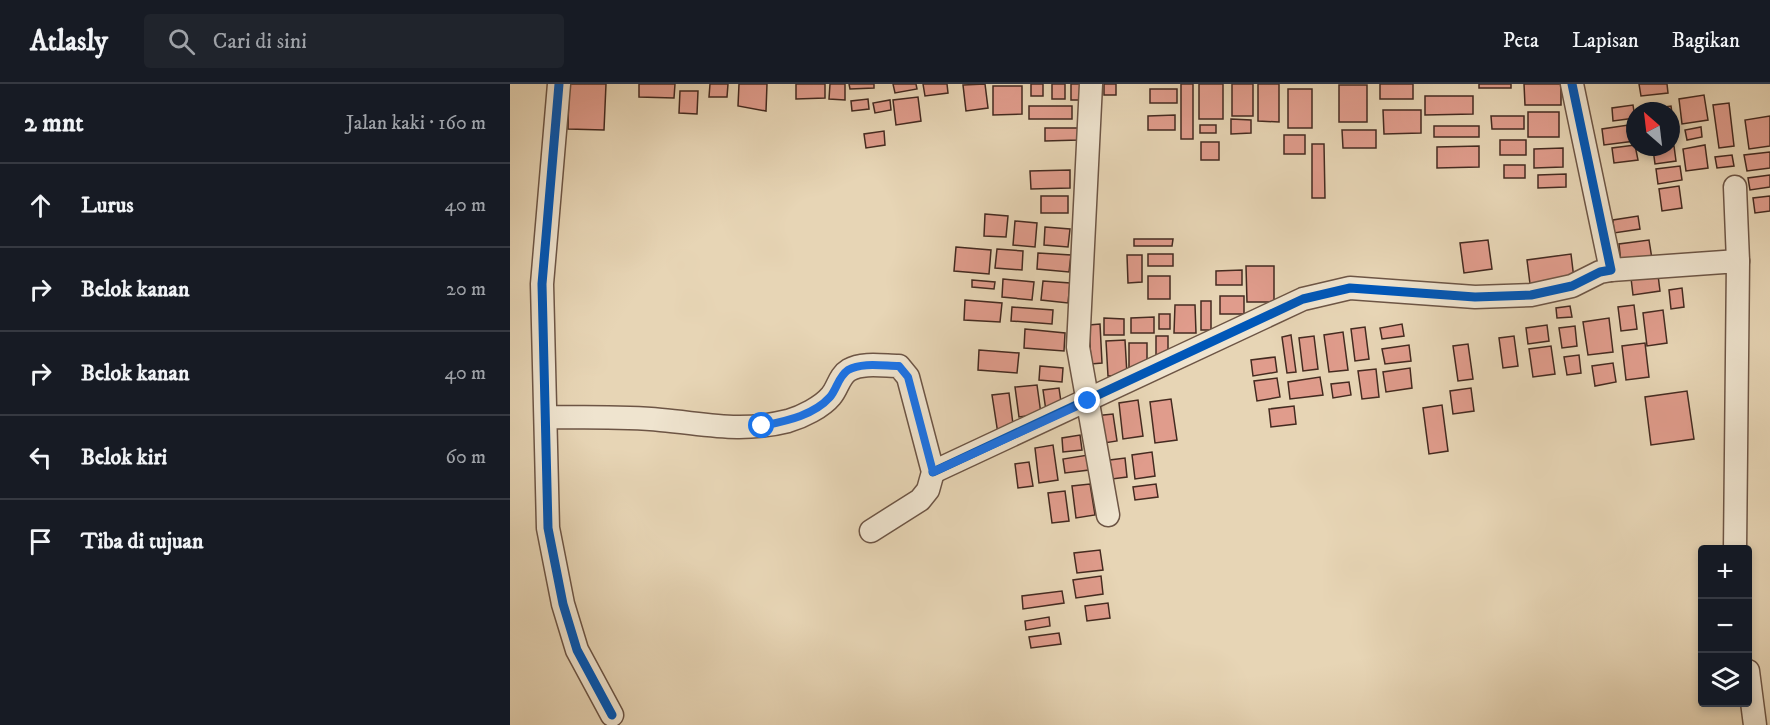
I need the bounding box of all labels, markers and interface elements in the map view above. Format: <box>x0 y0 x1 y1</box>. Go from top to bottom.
search box <box>144 14 564 68</box>
text: Atlasly <box>30 24 108 59</box>
icon: search <box>165 25 198 58</box>
text: Cari di sini <box>213 28 307 55</box>
text: Peta <box>1503 28 1539 54</box>
text: Lapisan <box>1572 28 1639 54</box>
text: Bagikan <box>1672 28 1740 54</box>
north arrow <box>1626 102 1680 156</box>
text: 2 mnt <box>24 107 84 140</box>
text: Jalan kaki · 160 m <box>346 111 486 136</box>
icon: ahead <box>24 189 57 222</box>
text: Lurus <box>81 192 134 219</box>
text: 40 m <box>444 193 486 218</box>
icon: right <box>24 273 57 306</box>
text: Belok kanan <box>81 276 189 303</box>
text: 20 m <box>446 277 486 302</box>
icon: right <box>24 357 57 390</box>
text: Belok kanan <box>81 360 189 387</box>
text: 40 m <box>444 361 486 386</box>
route end <box>1074 387 1100 413</box>
route start <box>748 412 774 438</box>
icon: left <box>24 441 57 474</box>
text: Belok kiri <box>81 444 167 471</box>
text: 60 m <box>446 445 486 470</box>
icon: arrive <box>24 525 57 558</box>
text: Tiba di tujuan <box>81 528 203 555</box>
map controls <box>1698 545 1752 707</box>
button: + <box>1698 545 1752 599</box>
button: − <box>1698 599 1752 653</box>
button: layers <box>1698 653 1752 707</box>

